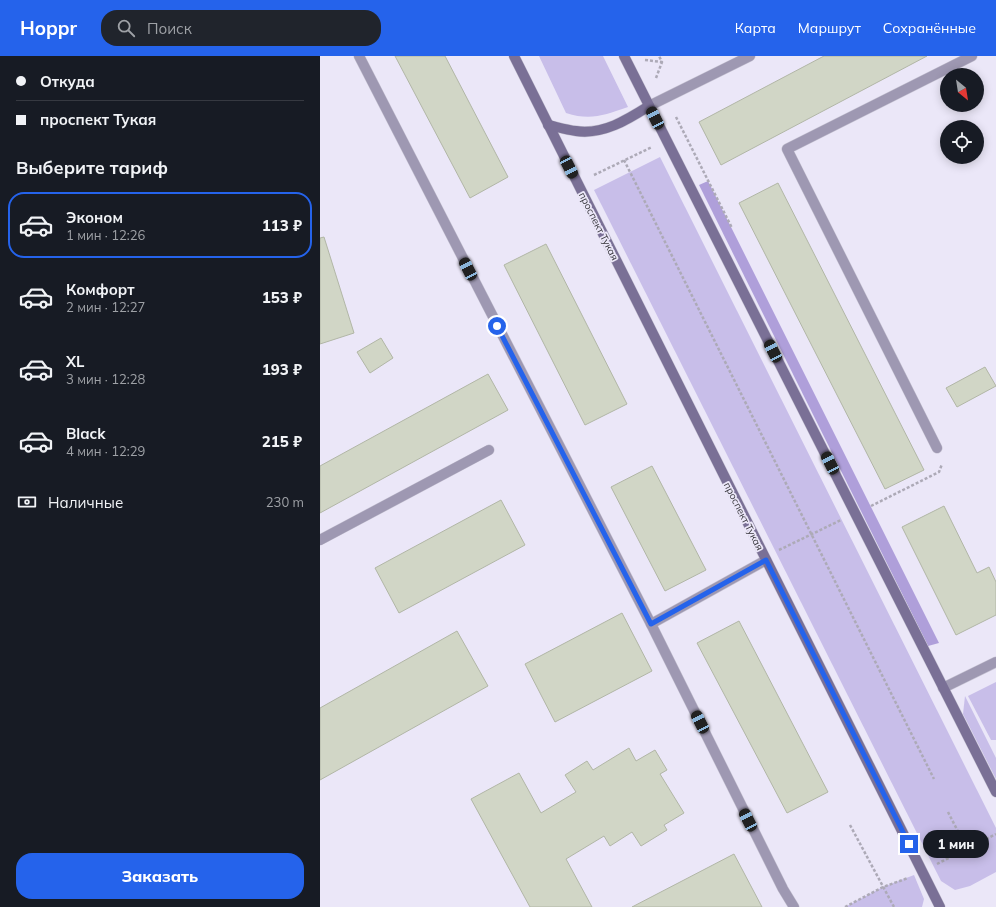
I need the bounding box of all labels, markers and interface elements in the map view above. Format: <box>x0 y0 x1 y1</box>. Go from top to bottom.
search box <box>101 10 381 46</box>
text: Hoppr <box>20 16 77 40</box>
icon: search <box>115 17 137 39</box>
text: Поиск <box>147 19 192 38</box>
text: Карта <box>735 19 776 37</box>
text: Маршрут <box>798 19 861 37</box>
text: Сохранённые <box>883 19 976 37</box>
north arrow <box>940 68 984 112</box>
map controls <box>940 68 984 164</box>
text: Откуда <box>40 72 95 91</box>
car <box>644 105 666 131</box>
text: проспект Тукая <box>40 110 156 129</box>
button: locate <box>940 120 984 164</box>
car <box>558 154 580 180</box>
text: Выберите тариф <box>16 156 168 179</box>
street label: проспект Тукая <box>576 190 621 262</box>
icon: car <box>18 207 54 243</box>
text: Эконом <box>66 208 123 227</box>
text: 113 ₽ <box>262 216 302 235</box>
text: 1 мин · 12:26 <box>66 227 145 243</box>
car <box>457 256 479 282</box>
icon: car <box>18 279 54 315</box>
text: Комфорт <box>66 280 135 299</box>
text: 153 ₽ <box>262 288 302 307</box>
text: 2 мин · 12:27 <box>66 299 145 315</box>
route start <box>488 317 506 335</box>
car <box>762 338 784 364</box>
icon: car <box>18 351 54 387</box>
text: XL <box>66 352 84 371</box>
text: 193 ₽ <box>262 360 302 379</box>
text: 3 мин · 12:28 <box>66 371 145 387</box>
icon: car <box>18 423 54 459</box>
text: Black <box>66 424 105 443</box>
text: 215 ₽ <box>262 432 302 451</box>
text: 4 мин · 12:29 <box>66 443 145 459</box>
car <box>819 450 841 476</box>
street label: проспект Тукая <box>721 480 766 552</box>
icon: cash <box>16 491 38 513</box>
text: Наличные <box>48 493 123 512</box>
text: 230 m <box>266 494 304 510</box>
car <box>689 709 711 735</box>
car <box>737 807 759 833</box>
callout: 1 мин <box>923 830 989 858</box>
route end <box>900 835 918 853</box>
text: 1 мин <box>937 836 975 852</box>
button: Заказать <box>16 853 304 899</box>

